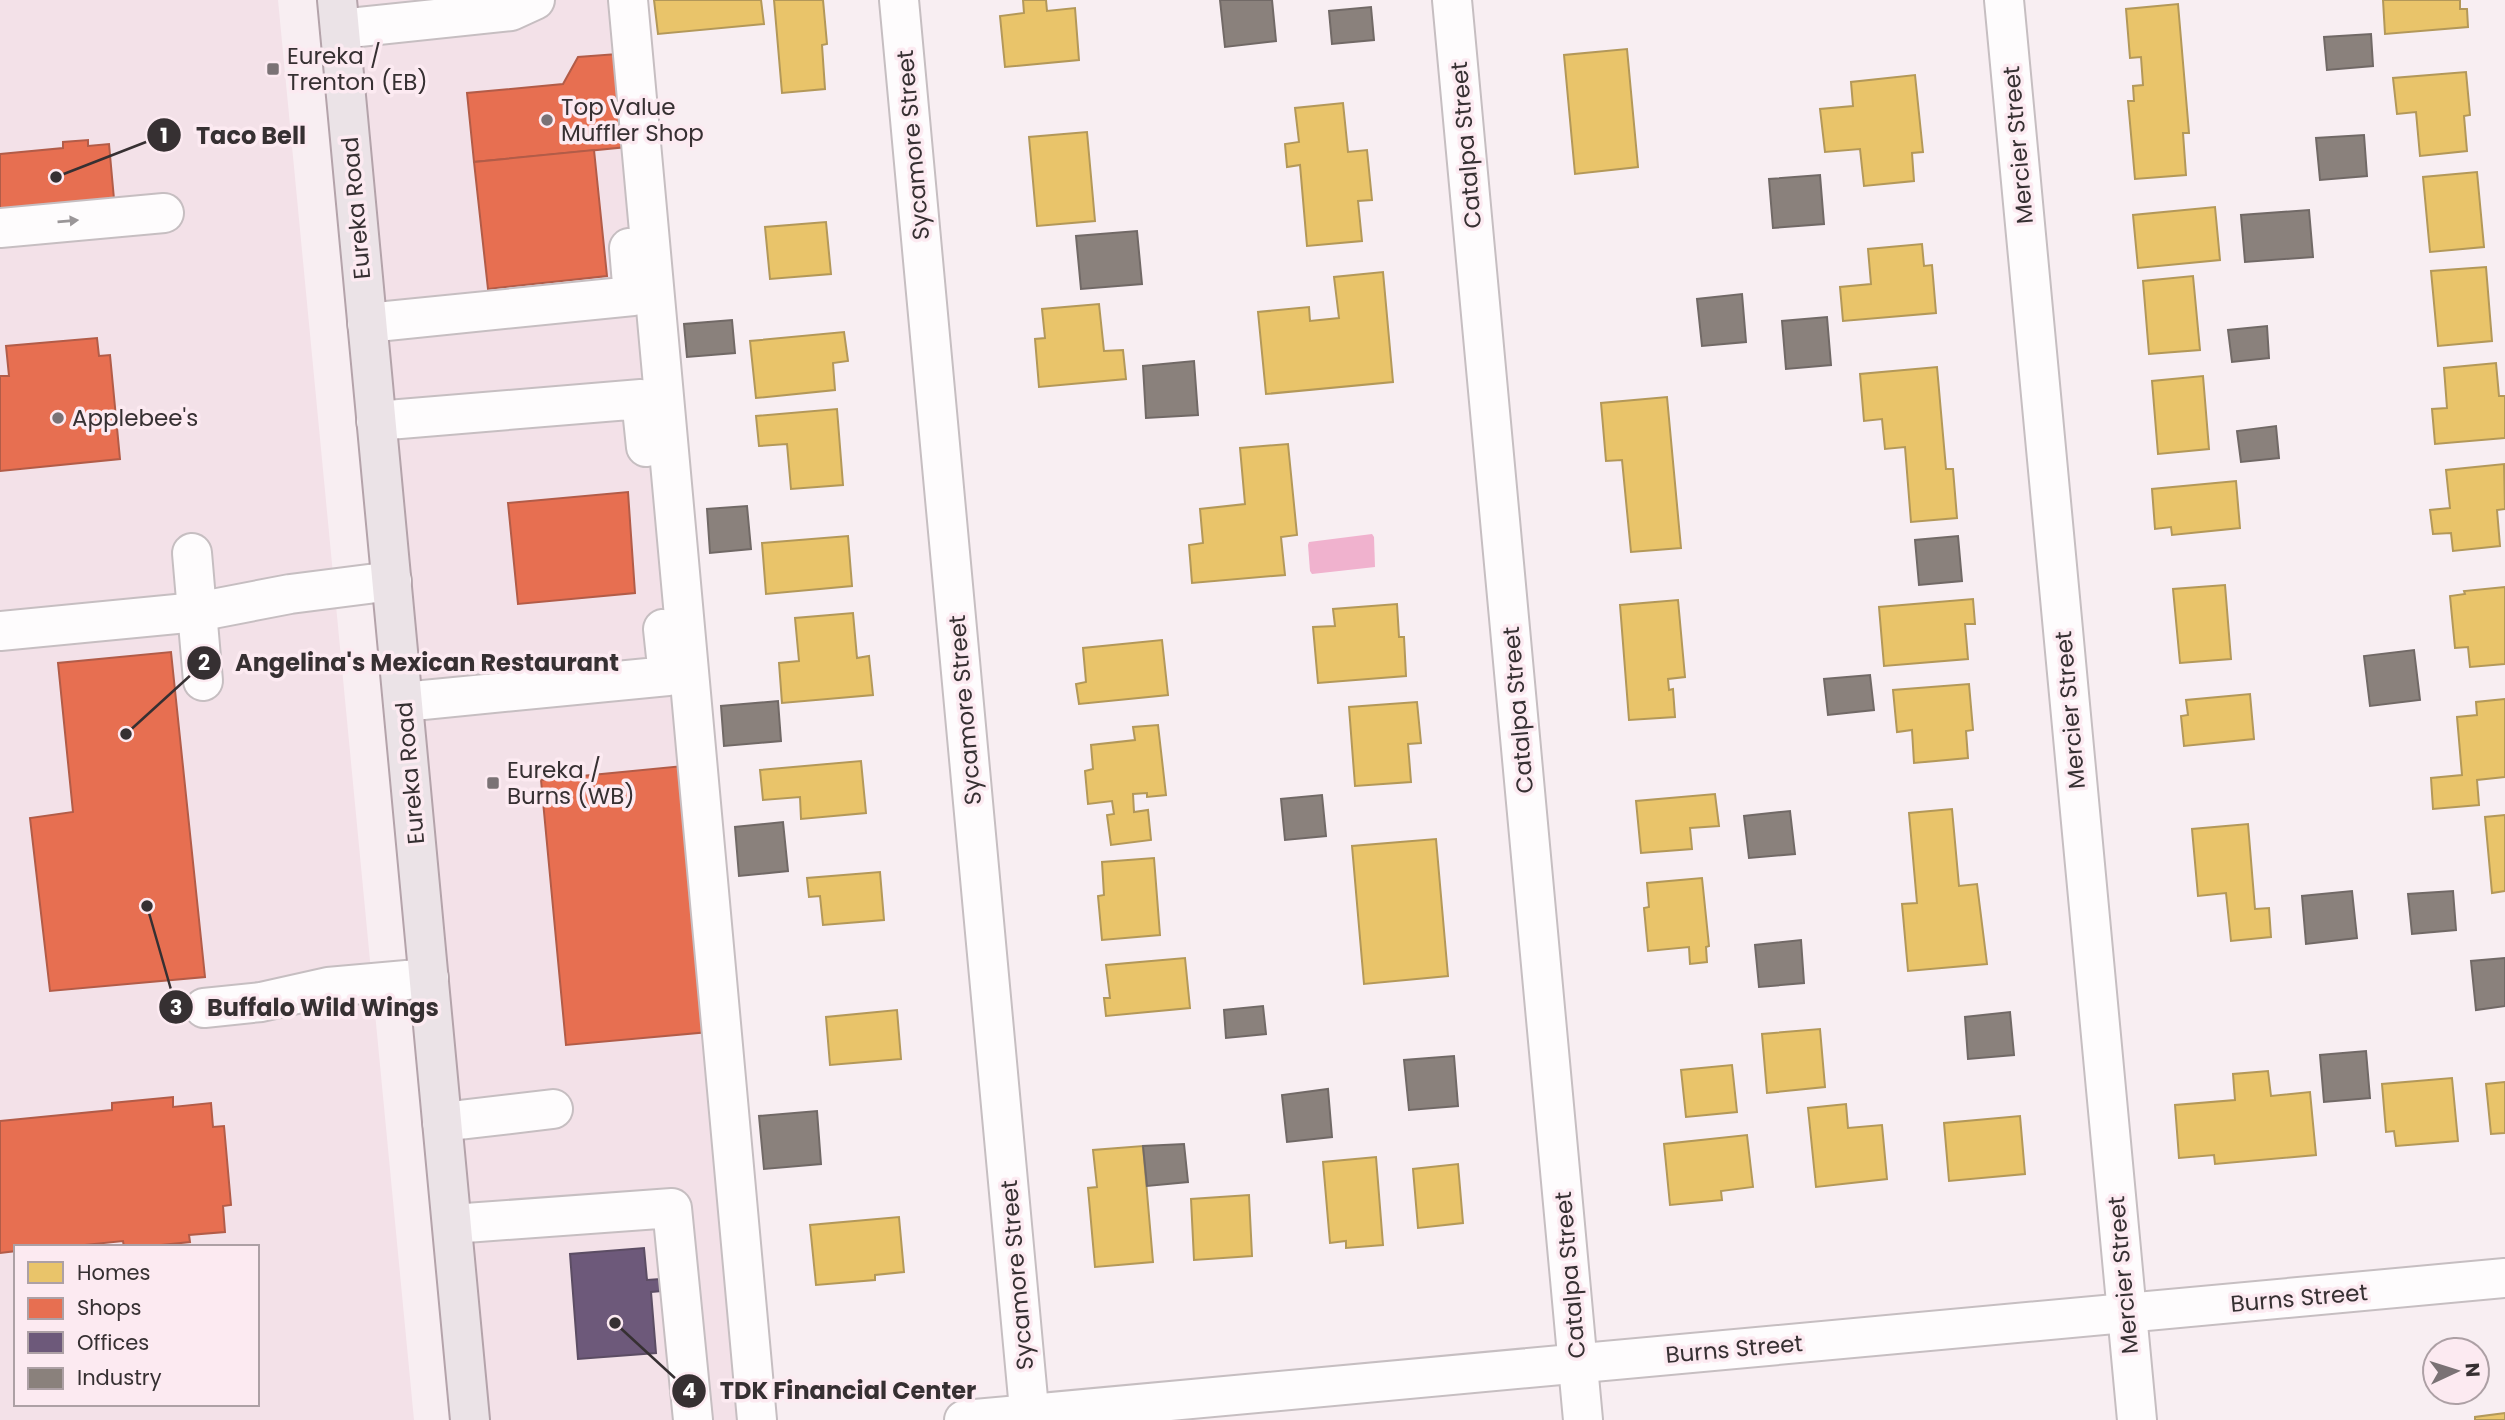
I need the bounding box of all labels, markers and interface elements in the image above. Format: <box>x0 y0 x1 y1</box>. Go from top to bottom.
place label: Eureka / Trenton (EB) <box>287 40 428 98</box>
street label: Sycamore Street <box>889 49 937 241</box>
street label: Catalpa Street <box>1443 60 1489 230</box>
marker: Eureka / Trenton (EB) <box>265 61 281 77</box>
street label: Mercier Street <box>1995 65 2041 225</box>
place label: Top Value Muffler Shop <box>561 91 704 149</box>
marker: Top Value Muffler Shop <box>539 112 555 128</box>
callout: Taco Bell <box>147 113 320 158</box>
text: Taco Bell <box>196 119 306 152</box>
text: 1 <box>160 121 168 150</box>
street label: Eureka Road <box>334 136 378 280</box>
one-way arrow <box>57 215 79 226</box>
place label: Applebee's <box>72 402 198 434</box>
marker: Applebee's <box>50 410 66 426</box>
street label: Sycamore Street <box>941 614 989 806</box>
street label: Catalpa Street <box>1495 625 1541 795</box>
street label: Mercier Street <box>2047 630 2093 790</box>
callout: Angelina's Mexican Restaurant <box>186 640 633 685</box>
text: Angelina's Mexican Restaurant <box>235 646 619 679</box>
text: 2 <box>198 648 210 677</box>
street label: Eureka Road <box>388 701 432 845</box>
place label: Eureka / Burns (WB) <box>507 754 635 812</box>
marker: Eureka / Burns (WB) <box>485 775 501 791</box>
callout: Buffalo Wild Wings <box>158 985 453 1030</box>
text: Buffalo Wild Wings <box>207 991 439 1024</box>
text: 3 <box>170 993 182 1022</box>
street label: Sycamore Street <box>993 1179 1041 1371</box>
street label: Catalpa Street <box>1547 1190 1593 1360</box>
street label: Mercier Street <box>2100 1195 2146 1355</box>
legend <box>14 1245 259 1406</box>
text: Homes <box>77 1258 151 1287</box>
street label: Burns Street <box>2229 1276 2369 1320</box>
text: Shops <box>77 1293 141 1322</box>
street label: Burns Street <box>1664 1327 1804 1371</box>
text: Offices <box>77 1328 149 1357</box>
north arrow <box>2421 1336 2491 1406</box>
text: N <box>2458 1362 2486 1378</box>
text: Industry <box>77 1363 162 1392</box>
callout: TDK Financial Center <box>671 1368 991 1413</box>
text: TDK Financial Center <box>720 1374 976 1407</box>
text: 4 <box>682 1376 696 1405</box>

